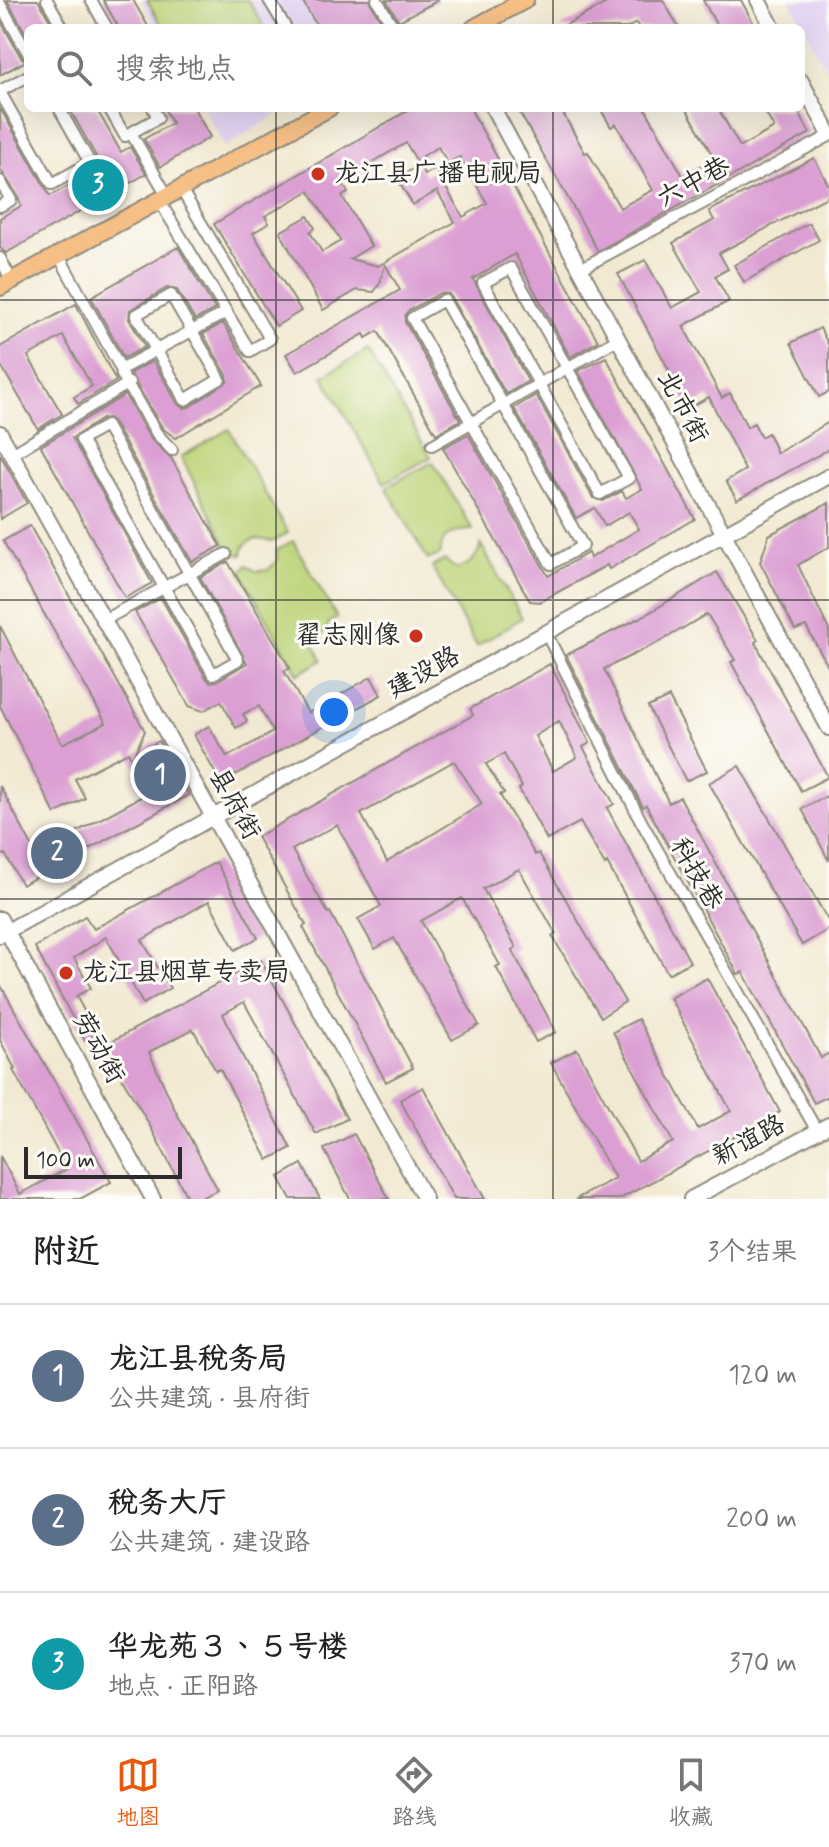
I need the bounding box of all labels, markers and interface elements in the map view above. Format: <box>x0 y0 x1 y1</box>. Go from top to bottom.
search box <box>24 24 805 112</box>
icon: search <box>52 46 96 90</box>
text: 搜索地点 <box>116 50 236 89</box>
street label: 六中巷 <box>652 150 736 216</box>
pin: 3 <box>72 155 124 215</box>
place label: 龙江县广播电视局 <box>334 157 542 191</box>
marker: 龙江县广播电视局 <box>309 165 327 183</box>
street label: 北市街 <box>649 365 715 449</box>
place label: 翟志刚像 <box>296 619 400 653</box>
marker: 翟志刚像 <box>407 627 425 645</box>
street label: 建设路 <box>382 639 466 707</box>
your location <box>314 692 354 732</box>
pin: 1 <box>134 745 186 805</box>
street label: 县府街 <box>200 762 268 846</box>
pin: 2 <box>31 823 83 883</box>
street label: 科技巷 <box>662 832 730 916</box>
place label: 龙江县烟草专卖局 <box>82 956 290 990</box>
marker: 龙江县烟草专卖局 <box>57 964 75 982</box>
street label: 劳动街 <box>64 1006 132 1090</box>
street label: 新谊路 <box>707 1108 791 1174</box>
scale bar <box>24 1143 182 1179</box>
text: 100 m <box>36 1147 95 1175</box>
text: 附近 <box>32 1230 100 1275</box>
text: 3个结果 <box>707 1236 797 1270</box>
text: 龙江县税务局 <box>108 1340 288 1379</box>
text: 1 <box>52 1359 64 1393</box>
text: 120 m <box>728 1359 797 1393</box>
text: 公共建筑 · 县府街 <box>108 1382 310 1416</box>
text: 税务大厅 <box>108 1484 228 1523</box>
text: 2 <box>52 1503 64 1537</box>
text: 200 m <box>726 1503 797 1537</box>
text: 公共建筑 · 建设路 <box>108 1526 310 1560</box>
text: 华龙苑３、５号楼 <box>108 1628 348 1667</box>
text: 3 <box>52 1647 64 1681</box>
text: 370 m <box>729 1647 797 1681</box>
text: 地点 · 正阳路 <box>108 1670 258 1704</box>
tab: 地图 <box>116 1753 160 1832</box>
tab: 路线 <box>392 1753 437 1832</box>
tab: 收藏 <box>669 1753 713 1832</box>

